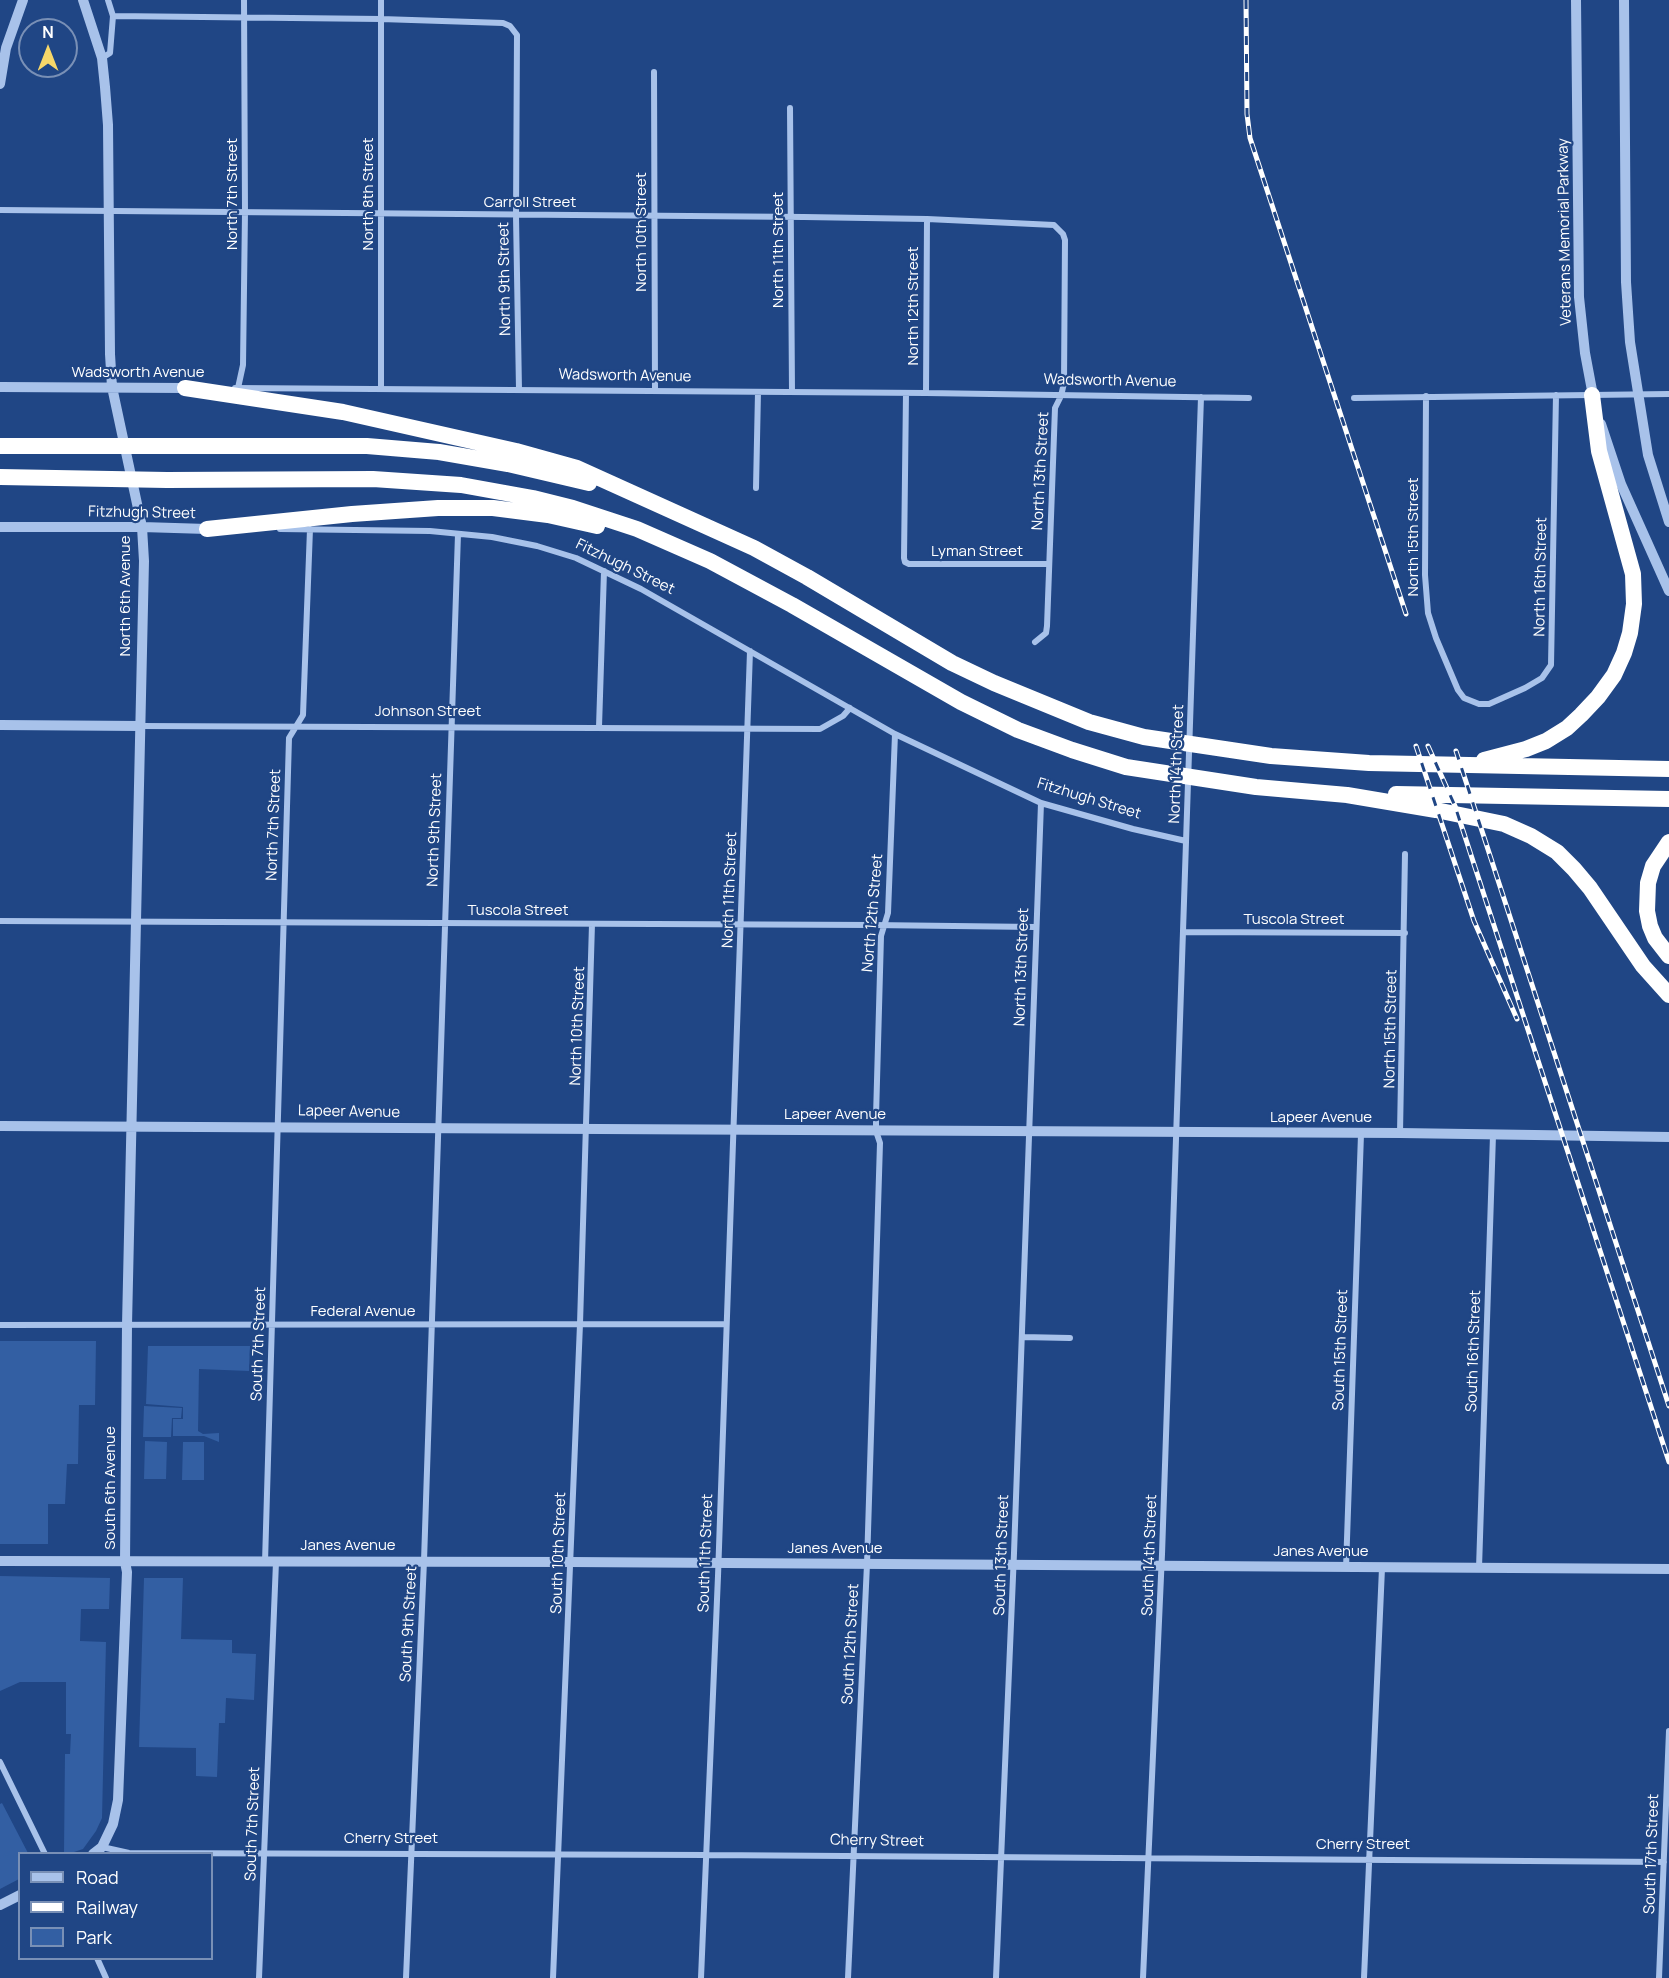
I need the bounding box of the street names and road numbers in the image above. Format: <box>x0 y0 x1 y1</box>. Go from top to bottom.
street label: North 8th Street <box>360 137 378 251</box>
street label: North 7th Street <box>224 138 242 250</box>
street label: Veterans Memorial Parkway <box>1554 138 1576 326</box>
street label: North 10th Street <box>633 172 651 292</box>
street label: North 11th Street <box>770 192 788 308</box>
street label: Carroll Street <box>484 194 576 212</box>
street label: North 9th Street <box>495 222 515 336</box>
street label: North 12th Street <box>905 247 923 365</box>
street label: Wadsworth Avenue <box>72 364 204 382</box>
street label: Wadsworth Avenue <box>558 366 692 386</box>
street label: Wadsworth Avenue <box>1043 371 1177 391</box>
street label: North 13th Street <box>1029 411 1053 531</box>
street label: North 15th Street <box>1405 478 1423 596</box>
street label: Fitzhugh Street <box>88 503 196 523</box>
street label: North 16th Street <box>1531 517 1551 637</box>
street label: North 6th Avenue <box>117 535 135 657</box>
street label: Fitzhugh Street <box>573 535 677 599</box>
street label: Lyman Street <box>931 543 1023 561</box>
street label: Johnson Street <box>375 703 481 721</box>
street label: North 14th Street <box>1166 704 1188 824</box>
street label: North 7th Street <box>263 769 285 881</box>
street label: North 9th Street <box>424 773 446 887</box>
street label: Fitzhugh Street <box>1035 775 1143 823</box>
street label: North 11th Street <box>719 832 741 948</box>
street label: North 12th Street <box>859 853 887 973</box>
street label: Tuscola Street <box>468 902 568 920</box>
street label: North 13th Street <box>1011 907 1033 1027</box>
street label: Tuscola Street <box>1244 911 1344 929</box>
street label: North 10th Street <box>567 966 589 1086</box>
street label: North 15th Street <box>1381 969 1401 1089</box>
street label: Lapeer Avenue <box>298 1102 400 1122</box>
street label: Lapeer Avenue <box>784 1106 886 1124</box>
street label: Lapeer Avenue <box>1270 1109 1372 1127</box>
street label: South 7th Street <box>248 1286 270 1402</box>
street label: South 15th Street <box>1330 1289 1352 1411</box>
street label: South 16th Street <box>1463 1290 1485 1412</box>
street label: Federal Avenue <box>310 1303 416 1321</box>
street label: South 6th Avenue <box>102 1426 120 1550</box>
street label: South 10th Street <box>548 1492 570 1614</box>
street label: South 11th Street <box>695 1493 717 1613</box>
street label: South 13th Street <box>991 1494 1013 1616</box>
street label: South 14th Street <box>1139 1494 1161 1616</box>
street label: Janes Avenue <box>300 1537 396 1555</box>
street label: Janes Avenue <box>787 1540 883 1558</box>
street label: Janes Avenue <box>1273 1543 1369 1561</box>
street label: South 9th Street <box>397 1565 421 1683</box>
street label: South 12th Street <box>839 1583 863 1705</box>
street label: South 7th Street <box>242 1766 264 1882</box>
street label: South 17th Street <box>1641 1794 1663 1914</box>
street label: Cherry Street <box>344 1830 438 1848</box>
street label: Cherry Street <box>830 1831 924 1851</box>
street label: Cherry Street <box>1316 1836 1410 1854</box>

